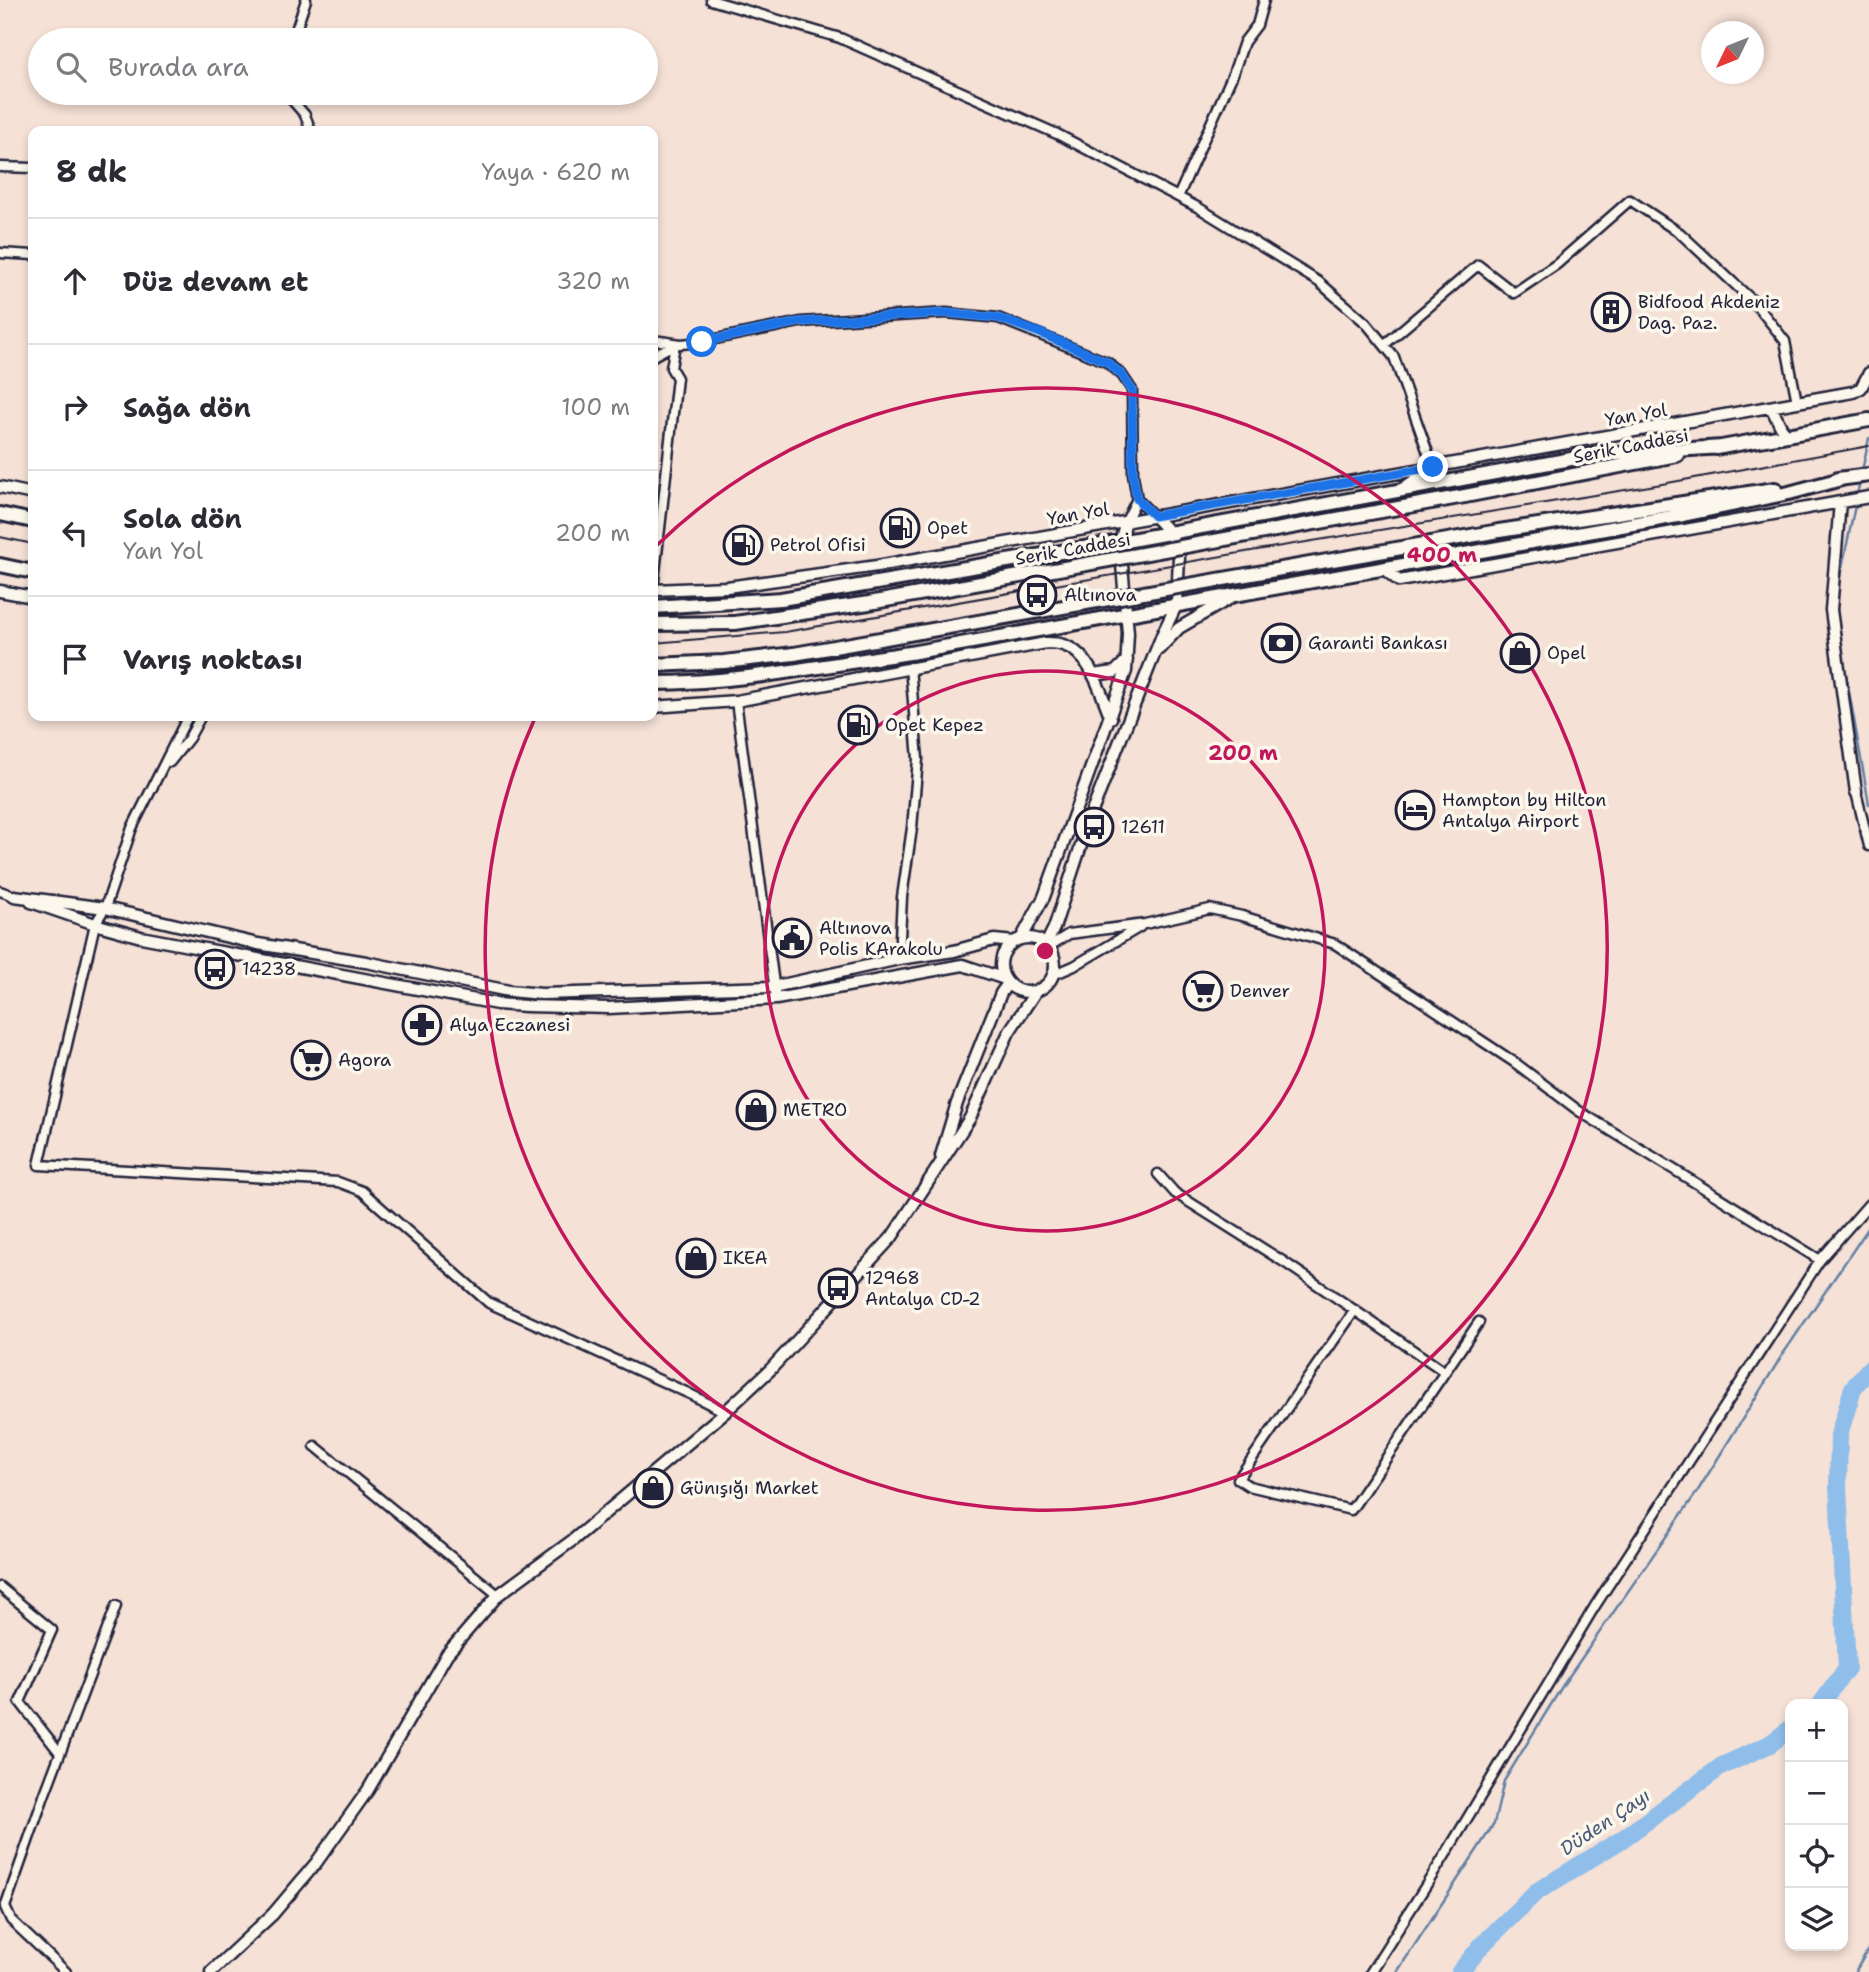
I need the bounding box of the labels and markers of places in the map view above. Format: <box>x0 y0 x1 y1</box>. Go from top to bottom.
place label: Bidfood Akdeniz Dag. Paz. <box>1638 290 1781 335</box>
building icon: Bidfood Akdeniz Dag. Paz. <box>1590 291 1632 333</box>
fuel station icon: Opet <box>879 507 921 549</box>
place label: Opet <box>927 516 968 540</box>
fuel station icon: Petrol Ofisi <box>722 524 764 566</box>
place label: Petrol Ofisi <box>770 533 866 557</box>
bus stop icon: Altınova <box>1016 574 1058 616</box>
place label: Altınova <box>1064 583 1137 607</box>
bank icon: Garanti Bankası <box>1260 622 1302 664</box>
place label: Garanti Bankası <box>1308 631 1448 655</box>
shop icon: Opel <box>1499 632 1541 674</box>
place label: Opel <box>1547 641 1586 665</box>
fuel station icon: Opet Kepez <box>837 704 879 746</box>
place label: Opet Kepez <box>885 713 984 737</box>
place label: Hampton by Hilton Antalya Airport <box>1442 788 1606 833</box>
hotel icon: Hampton by Hilton Antalya Airport <box>1394 789 1436 831</box>
bus stop icon: 12611 <box>1073 806 1115 848</box>
place label: 12611 <box>1121 815 1165 839</box>
place label: Altınova Polis KArakolu <box>819 916 943 961</box>
public building icon: Altınova Polis KArakolu <box>771 917 813 959</box>
centre of rings <box>1033 939 1057 963</box>
bus stop icon: 14238 <box>194 948 236 990</box>
place label: 14238 <box>242 957 296 981</box>
supermarket icon: Denver <box>1182 970 1224 1012</box>
place label: Denver <box>1230 979 1290 1003</box>
pharmacy icon: Alya Eczanesi <box>401 1004 443 1046</box>
place label: Alya Eczanesi <box>449 1013 570 1037</box>
supermarket icon: Agora <box>290 1039 332 1081</box>
place label: Agora <box>338 1048 391 1072</box>
shop icon: METRO <box>735 1089 777 1131</box>
place label: METRO <box>783 1098 847 1122</box>
shop icon: IKEA <box>675 1237 717 1279</box>
place label: IKEA <box>723 1246 768 1270</box>
place label: 12968 Antalya CD-2 <box>865 1266 981 1311</box>
bus stop icon: 12968 Antalya CD-2 <box>817 1267 859 1309</box>
shop icon: Günışığı Market <box>632 1467 674 1509</box>
place label: Günışığı Market <box>680 1476 819 1500</box>

